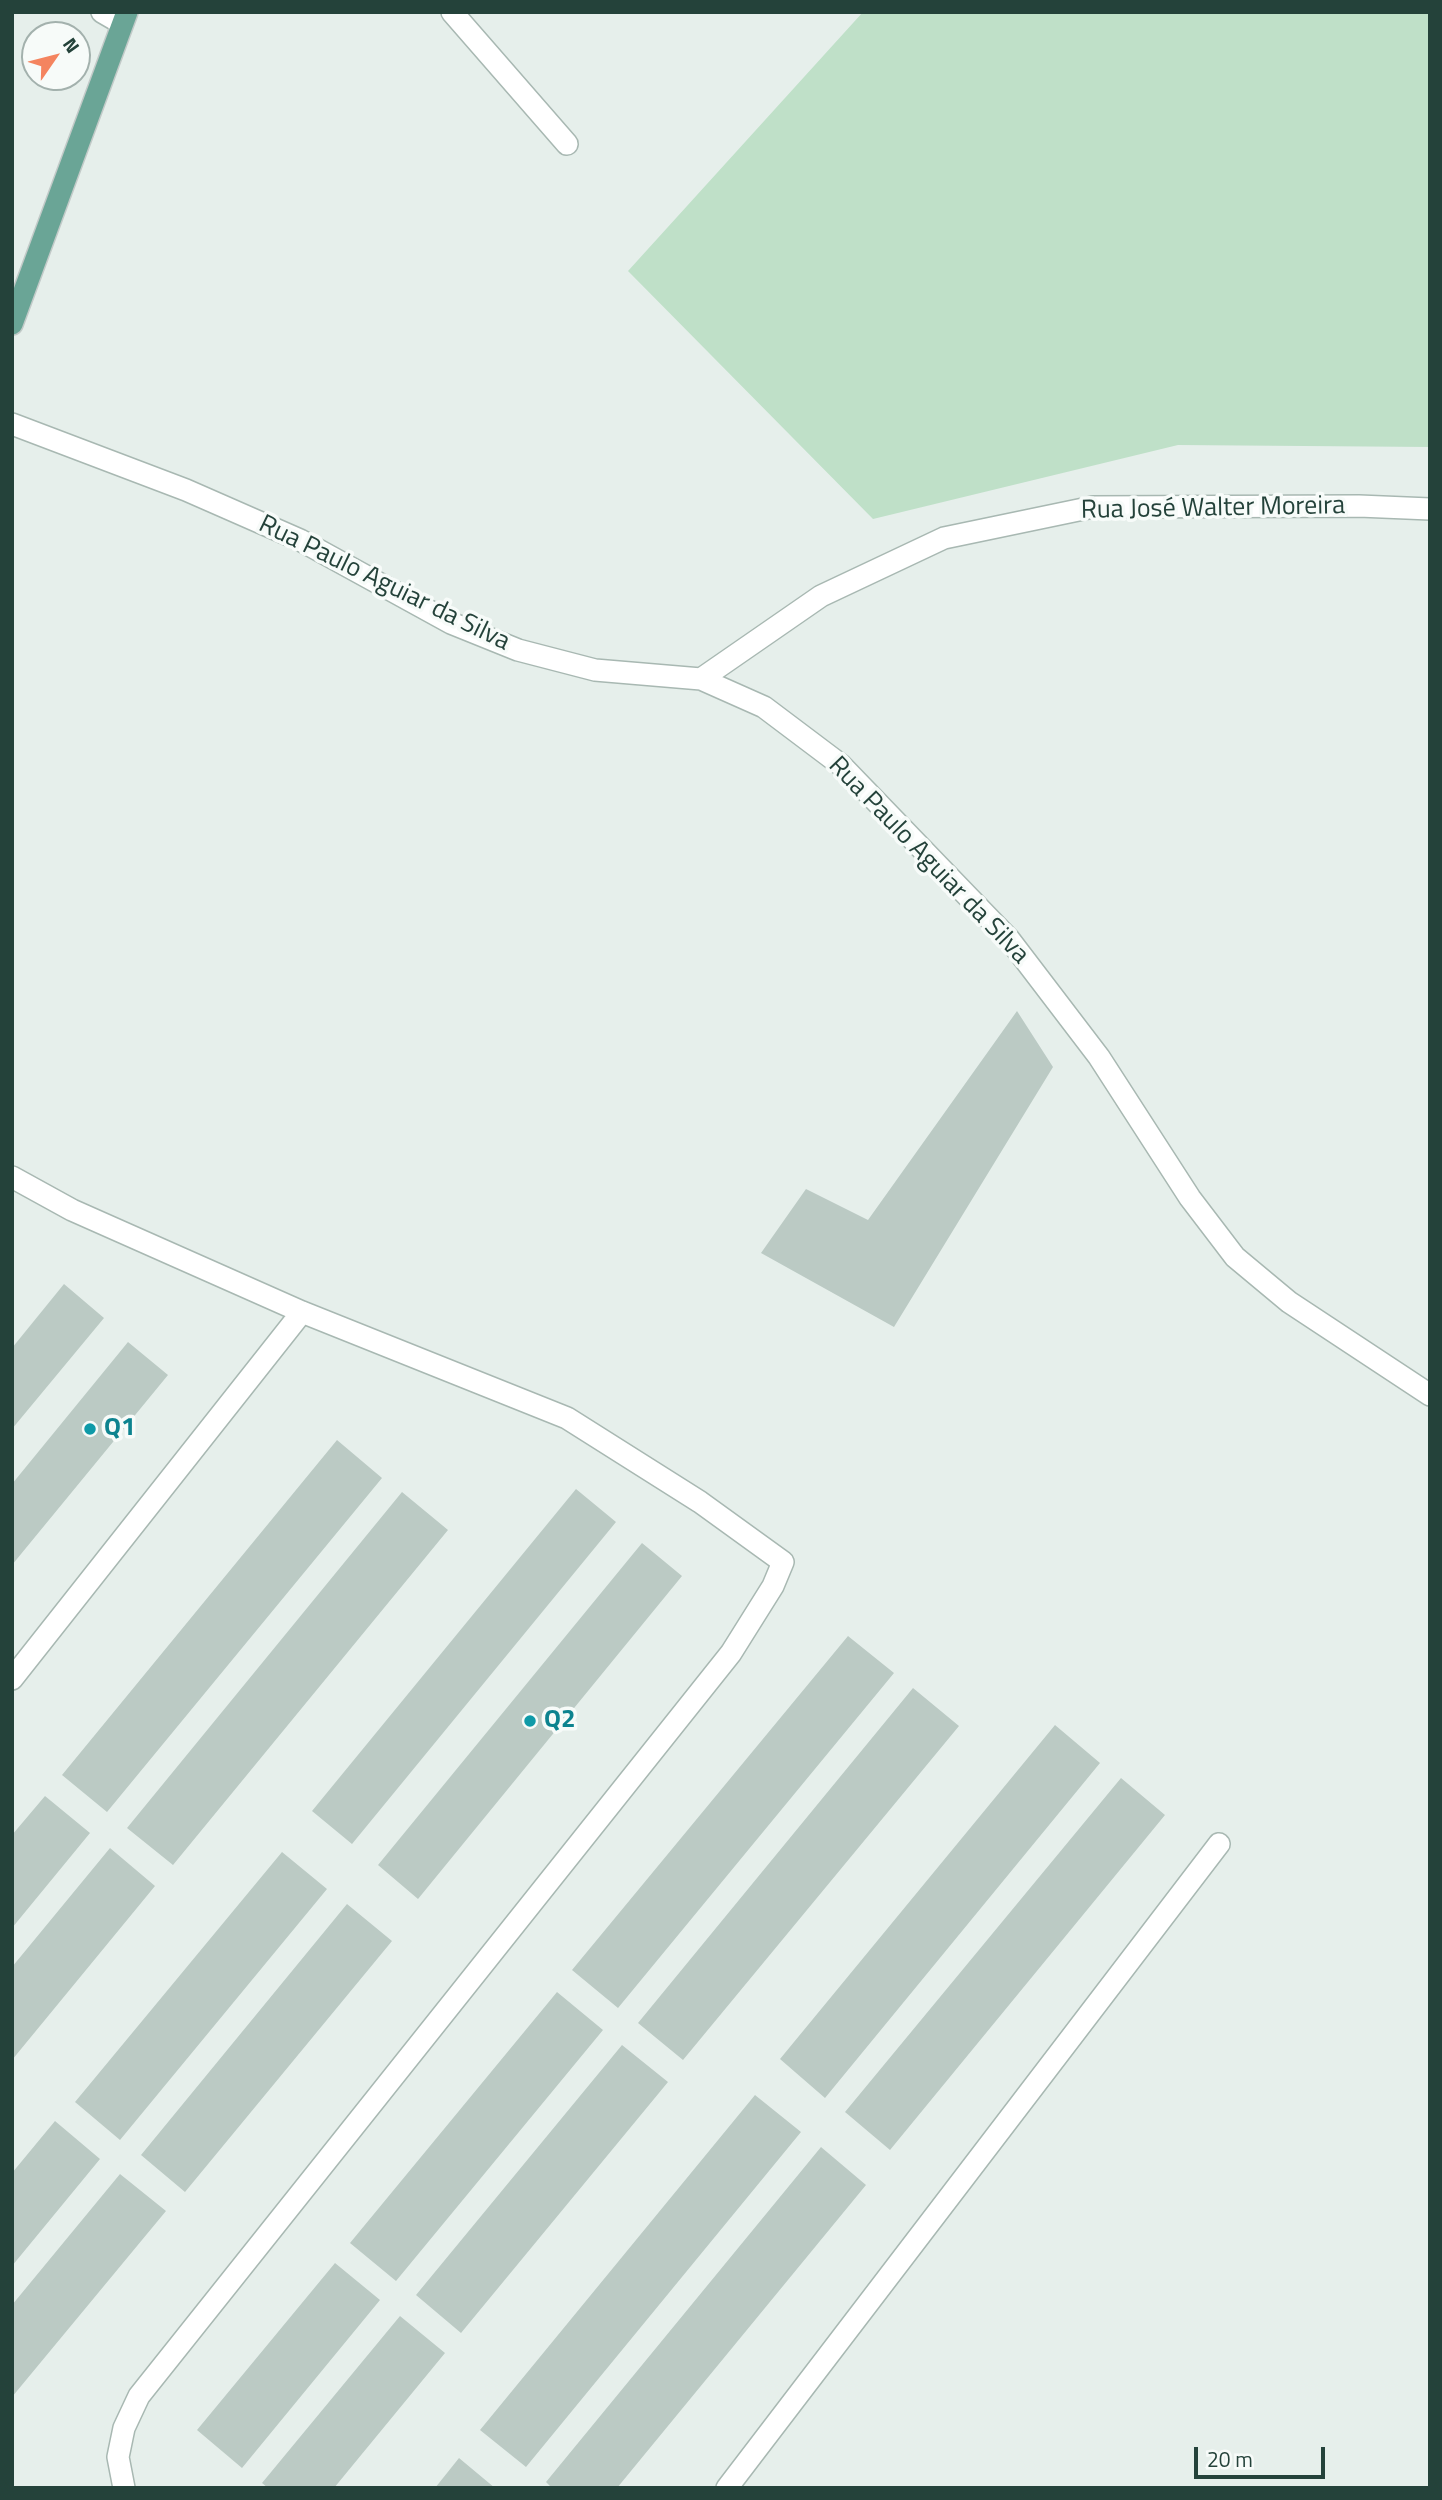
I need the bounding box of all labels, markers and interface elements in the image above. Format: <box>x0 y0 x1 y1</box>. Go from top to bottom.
north arrow <box>21 21 91 91</box>
text: N <box>56 31 88 59</box>
street label: Rua José Walter Moreira <box>1081 491 1345 527</box>
street label: Rua Paulo Aguiar da Silva <box>253 510 515 658</box>
street label: Rua Paulo Aguiar da Silva <box>821 751 1035 971</box>
place label: Q1 <box>104 1413 136 1445</box>
marker: Q1 <box>82 1421 98 1437</box>
place label: Q2 <box>544 1705 576 1737</box>
marker: Q2 <box>522 1713 538 1729</box>
scale bar <box>1197 2434 1328 2478</box>
text: 20 m <box>1207 2443 1253 2475</box>

